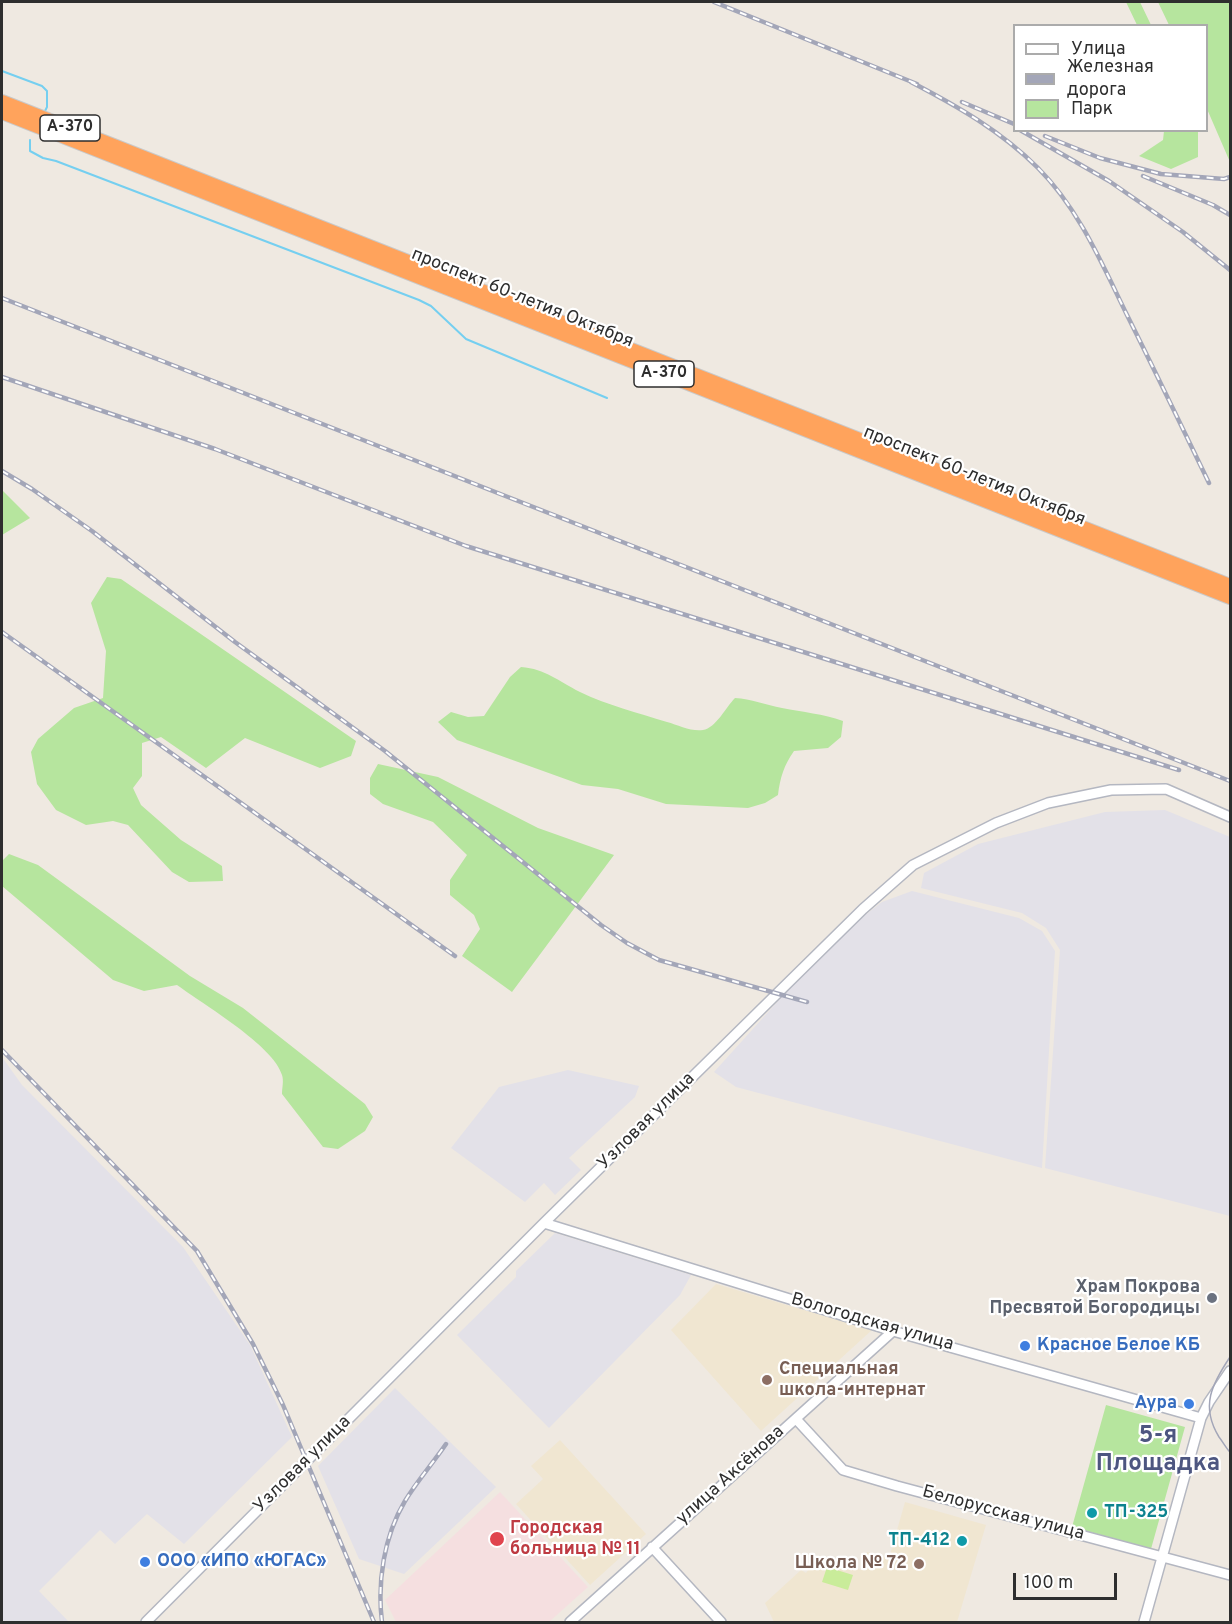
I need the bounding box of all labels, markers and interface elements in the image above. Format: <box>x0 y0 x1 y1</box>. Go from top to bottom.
legend <box>1013 24 1208 132</box>
text: Улица <box>1071 38 1125 61</box>
text: Железная дорога <box>1067 56 1154 102</box>
text: Парк <box>1071 98 1113 121</box>
road number: А-370 <box>40 115 100 141</box>
street label: проспект 60-летия Октября <box>408 244 636 354</box>
road number: А-370 <box>634 361 694 387</box>
street label: проспект 60-летия Октября <box>860 422 1088 532</box>
street label: Узловая улица <box>594 1069 700 1175</box>
place label: Храм Покрова Пресвятой Богородицы <box>989 1277 1200 1320</box>
street label: Вологодская улица <box>788 1289 956 1357</box>
marker: Храм Покрова Пресвятой Богородицы <box>1205 1291 1219 1305</box>
place label: Красное Белое КБ <box>1037 1335 1200 1357</box>
marker: Красное Белое КБ <box>1018 1339 1032 1353</box>
place label: Специальная школа-интернат <box>779 1359 926 1402</box>
marker: Специальная школа-интернат <box>760 1373 774 1387</box>
place label: Аура <box>1134 1393 1177 1415</box>
marker: Аура <box>1182 1397 1196 1411</box>
street label: Узловая улица <box>250 1412 356 1518</box>
street label: улица Аксёнова <box>673 1422 789 1530</box>
district label: 5-я Площадка <box>1096 1423 1220 1479</box>
street label: Белорусская улица <box>920 1482 1086 1546</box>
place label: ТП-325 <box>1104 1502 1168 1524</box>
marker: ТП-325 <box>1085 1506 1099 1520</box>
place label: Городская больница № 11 <box>510 1518 641 1561</box>
marker: Городская больница № 11 <box>488 1530 506 1548</box>
place label: ТП-412 <box>888 1530 950 1552</box>
marker: ТП-412 <box>955 1534 969 1548</box>
place label: ООО «ИПО «ЮГАС» <box>157 1551 327 1573</box>
place label: Школа № 72 <box>795 1553 907 1575</box>
marker: ООО «ИПО «ЮГАС» <box>138 1555 152 1569</box>
marker: Школа № 72 <box>912 1557 926 1571</box>
scale bar <box>1016 1561 1120 1599</box>
text: 100 m <box>1024 1572 1073 1595</box>

